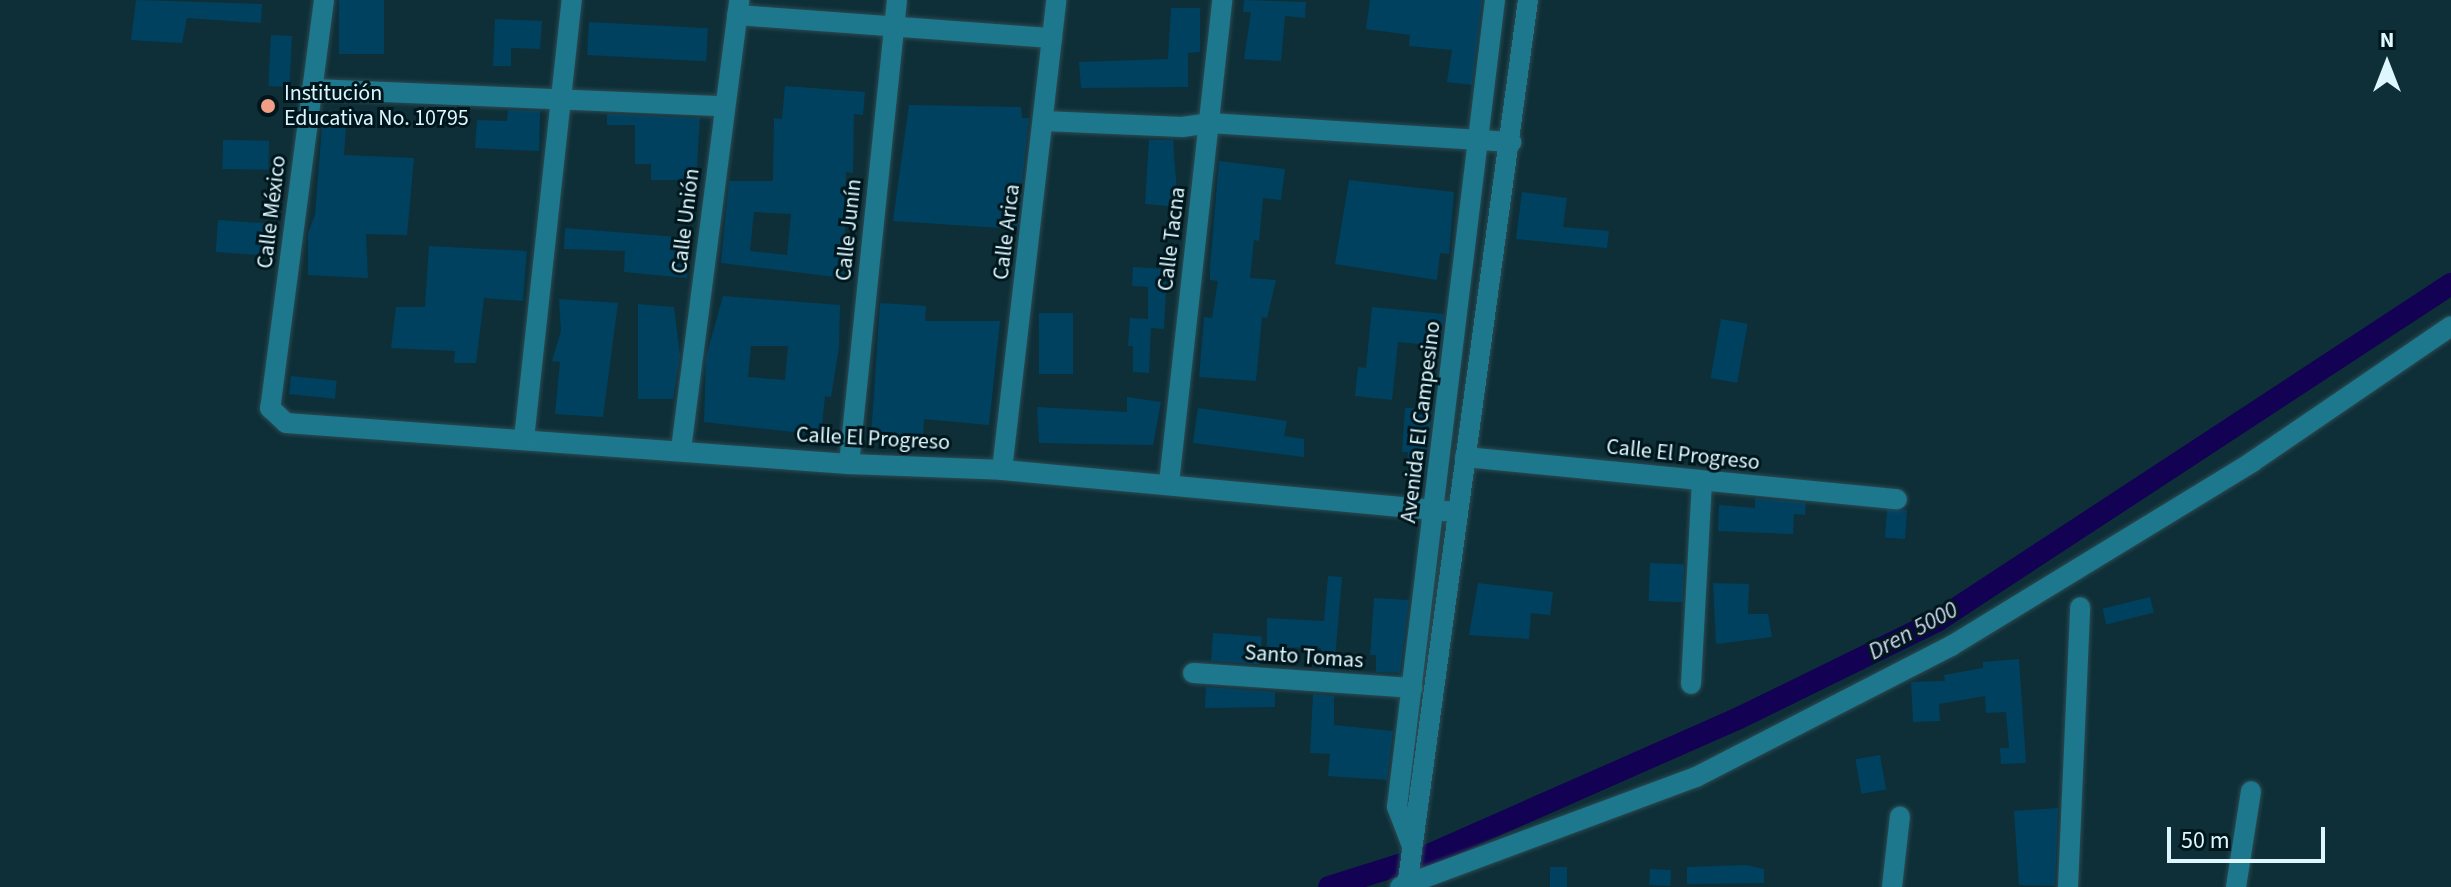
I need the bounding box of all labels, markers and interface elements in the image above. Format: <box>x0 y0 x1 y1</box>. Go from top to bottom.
north arrow <box>2347 24 2427 104</box>
text: N <box>2380 24 2394 56</box>
place label: Institución Educativa No. 10795 <box>284 80 469 132</box>
marker: Institución Educativa No. 10795 <box>259 97 277 115</box>
street label: Calle México <box>252 154 292 270</box>
street label: Calle Unión <box>666 167 706 275</box>
street label: Calle Junín <box>831 178 867 282</box>
street label: Calle Arica <box>988 183 1026 281</box>
street label: Calle Tacna <box>1153 185 1191 293</box>
street label: Avenida El Campesino <box>1396 320 1446 524</box>
street label: Calle El Progreso <box>795 422 951 456</box>
street label: Calle El Progreso <box>1605 434 1761 476</box>
water label: Dren 5000 <box>1863 595 1963 667</box>
street label: Santo Tomas <box>1244 640 1364 674</box>
scale bar <box>2171 811 2329 861</box>
text: 50 m <box>2181 823 2230 858</box>

